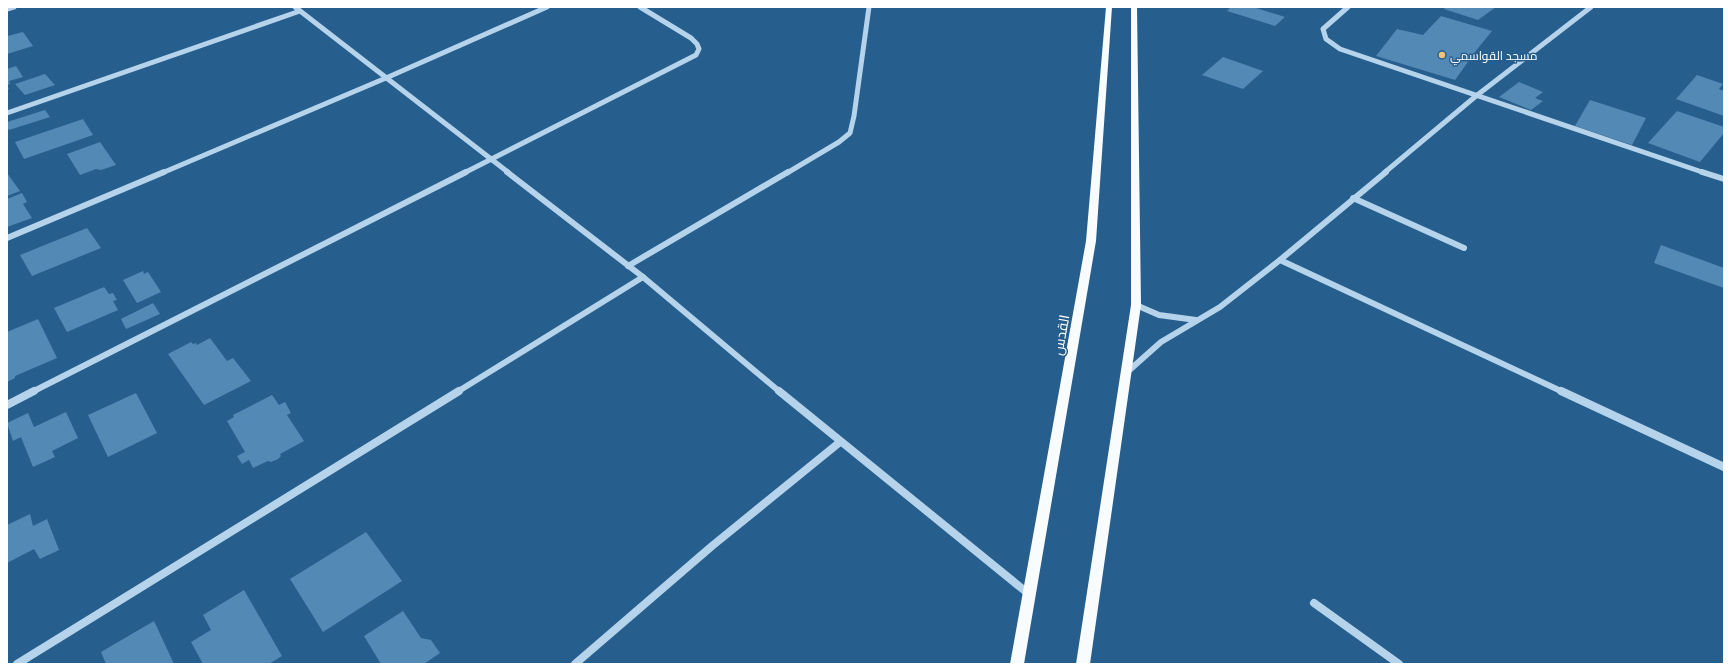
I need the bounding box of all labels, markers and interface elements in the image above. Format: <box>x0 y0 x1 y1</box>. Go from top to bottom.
place label: مسجد القواسمي <box>1450 49 1537 66</box>
marker: مسجد القواسمي <box>1437 50 1447 60</box>
street label: القدس <box>1050 313 1072 357</box>

